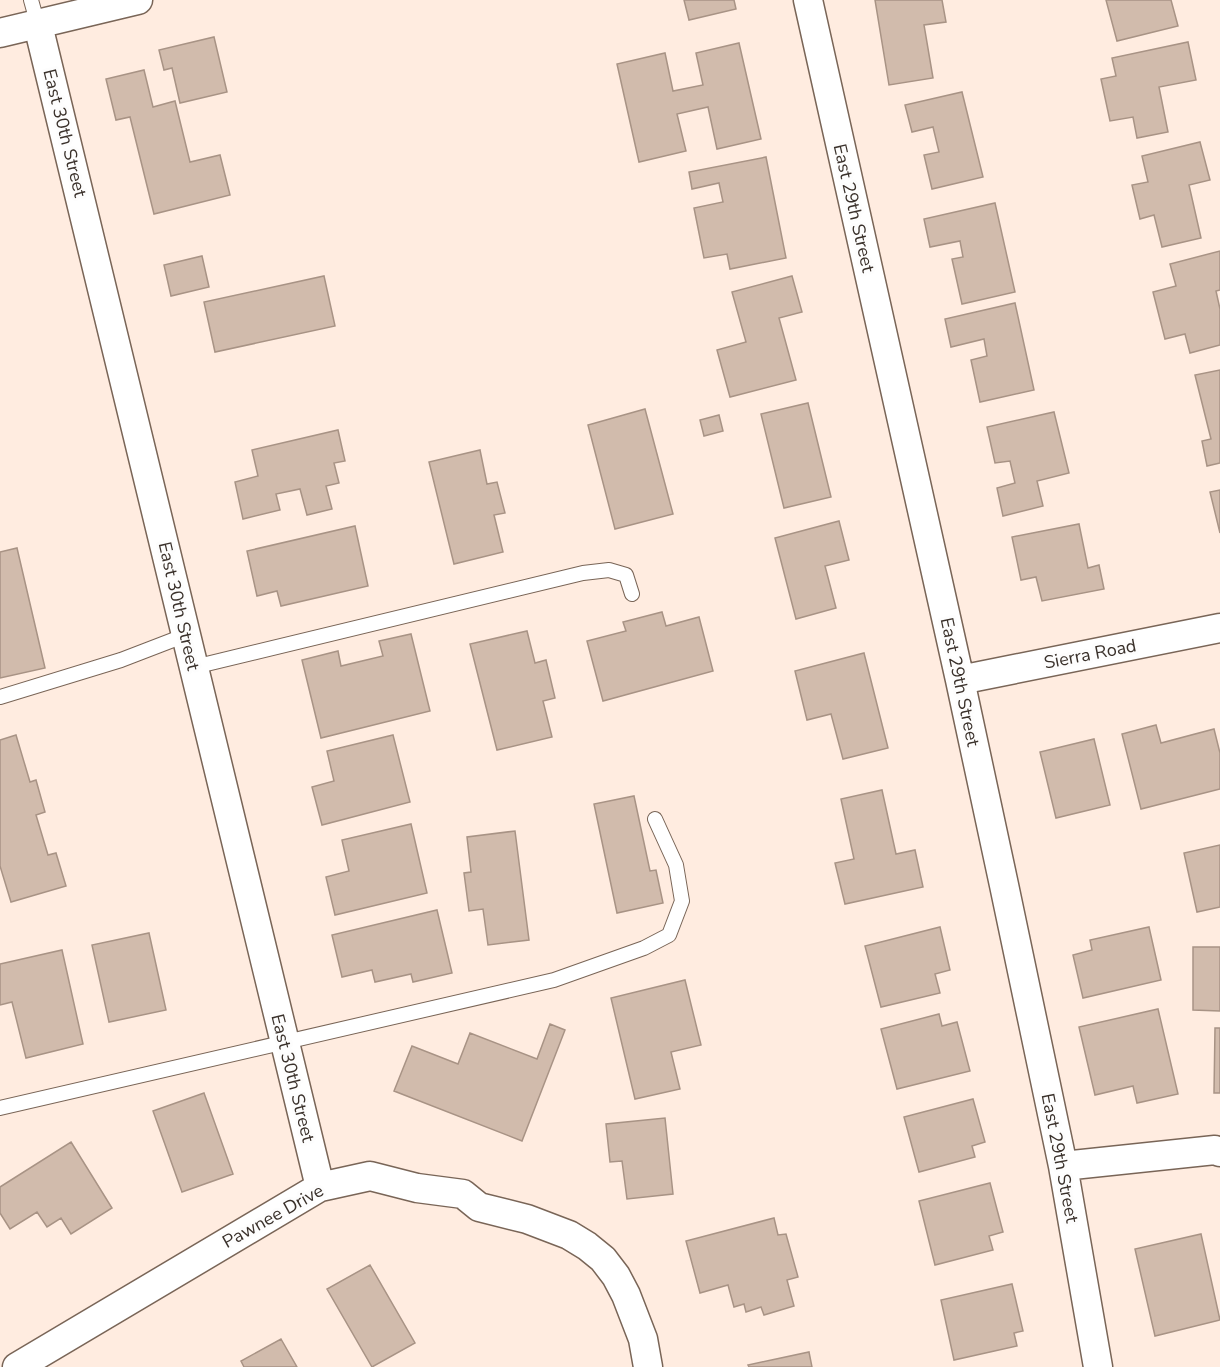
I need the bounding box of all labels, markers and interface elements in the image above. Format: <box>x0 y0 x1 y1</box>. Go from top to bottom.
street label: East 30th Street <box>37 66 93 200</box>
street label: East 29th Street <box>828 141 881 275</box>
street label: East 30th Street <box>153 539 206 673</box>
street label: East 29th Street <box>935 615 986 749</box>
street label: Sierra Road <box>1042 633 1138 675</box>
street label: East 30th Street <box>265 1011 321 1145</box>
street label: East 29th Street <box>1036 1091 1084 1225</box>
street label: Pawnee Drive <box>218 1178 328 1254</box>

